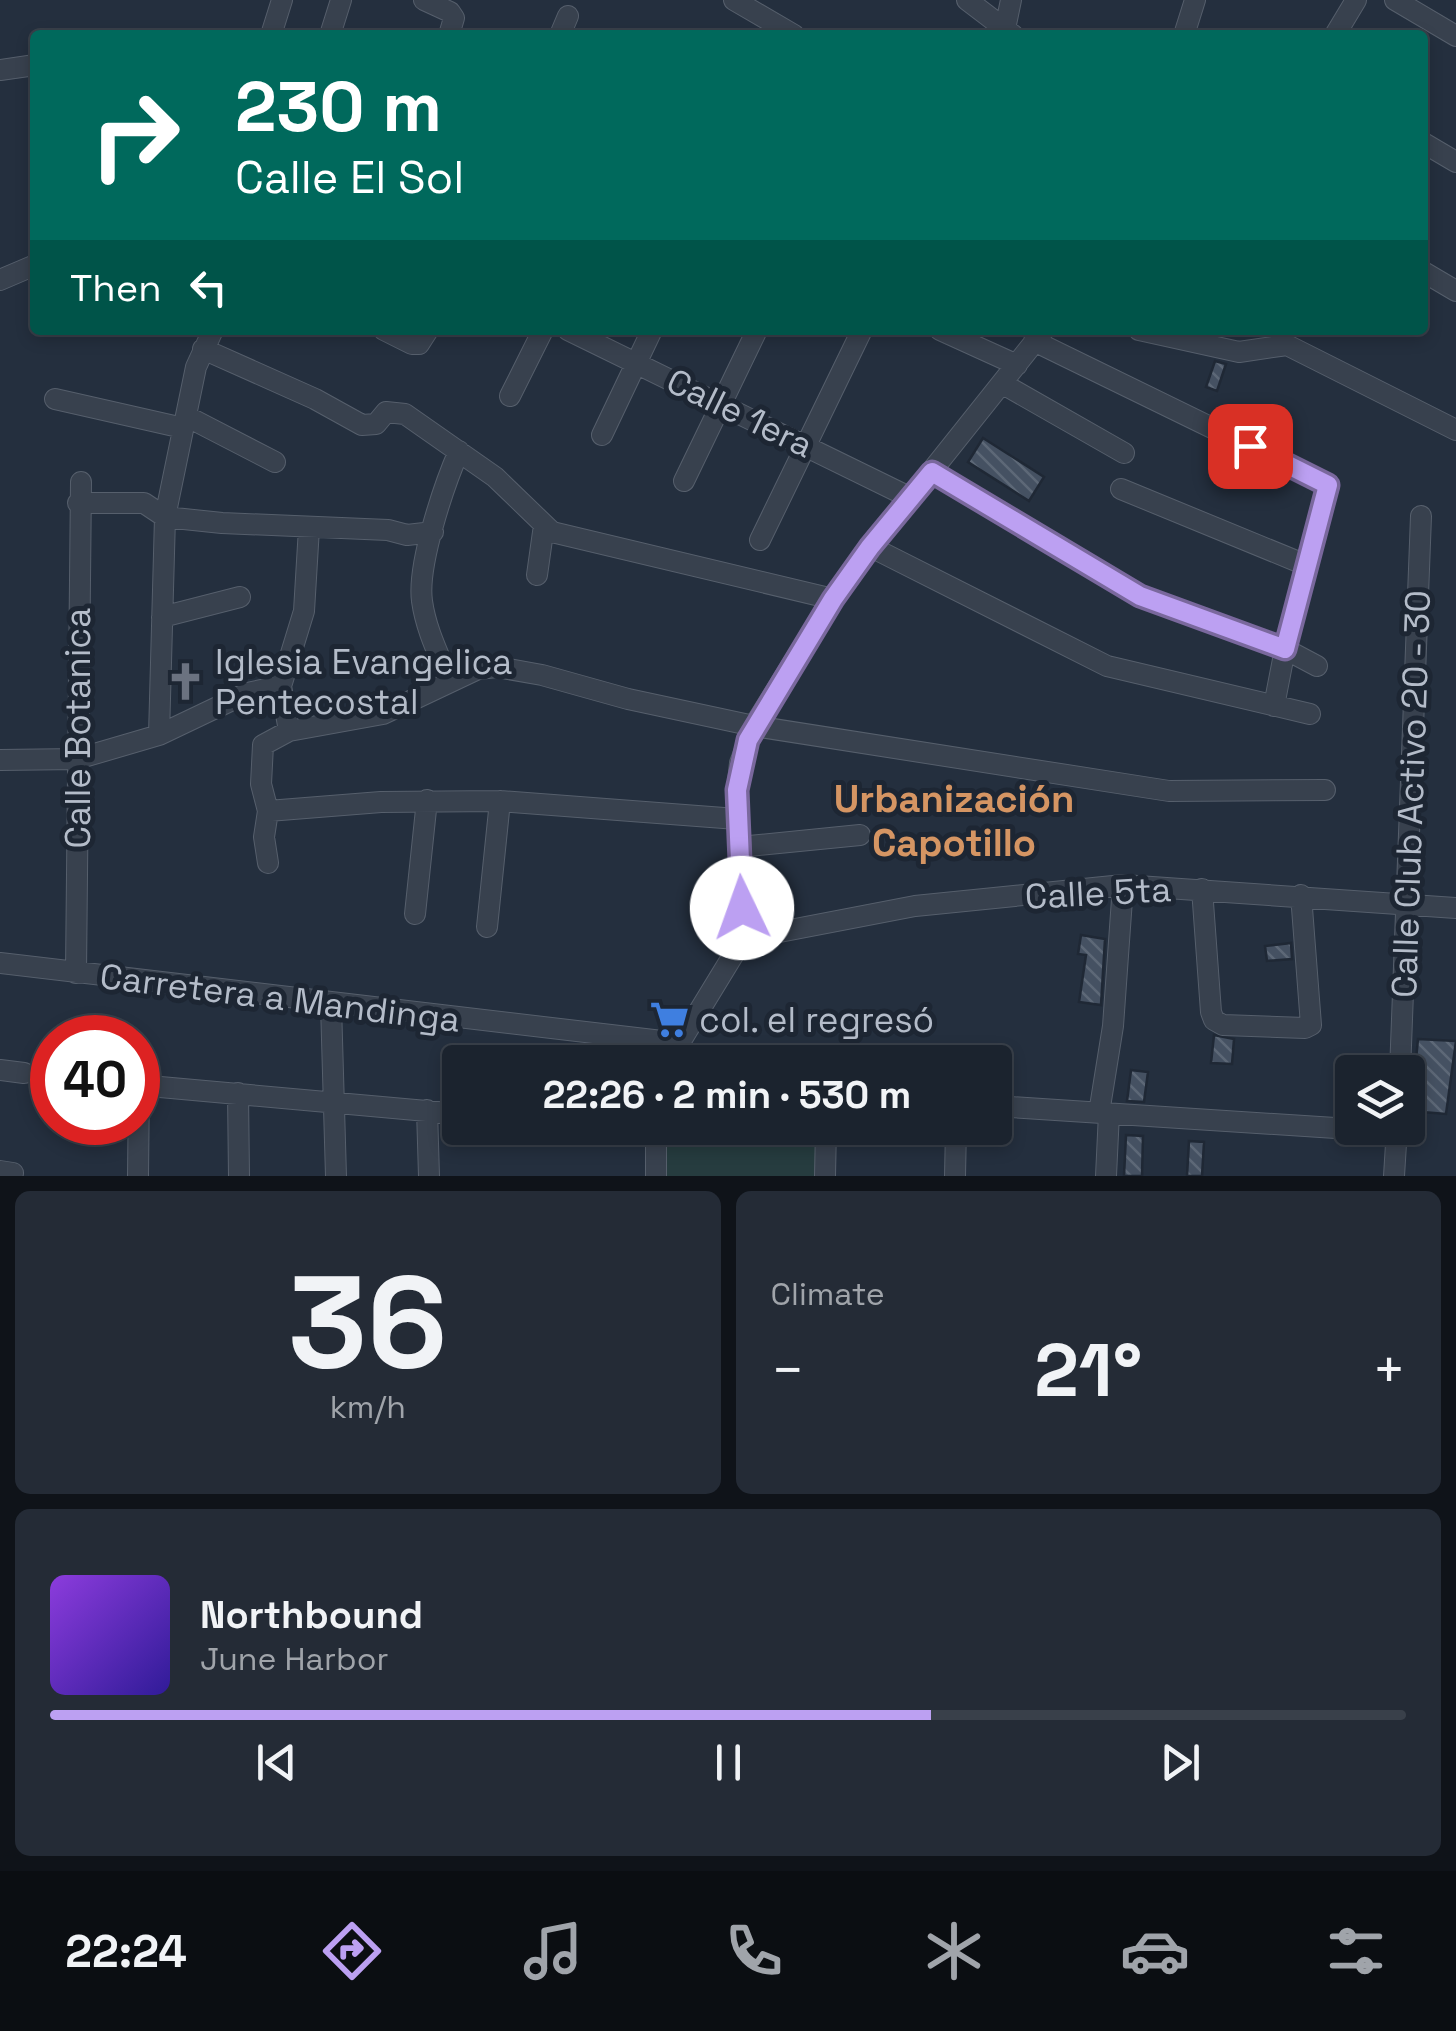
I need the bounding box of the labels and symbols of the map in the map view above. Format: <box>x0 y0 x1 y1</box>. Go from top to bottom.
street label: Calle 1era <box>660 359 820 467</box>
pin <box>1208 404 1293 489</box>
street label: Calle Club Activo 20 - 30 <box>1382 589 1440 999</box>
street label: Calle Botanica <box>56 608 100 848</box>
place label: Iglesia Evangelica Pentecostal <box>215 640 512 724</box>
church icon: Iglesia Evangelica Pentecostal <box>164 661 206 703</box>
district label: Urbanización Capotillo <box>834 775 1074 867</box>
position arrow <box>690 856 794 960</box>
street label: Calle 5ta <box>1024 867 1172 919</box>
street label: Carretera a Mandinga <box>97 954 463 1042</box>
place label: col. el regresó <box>699 998 934 1042</box>
supermarket icon: col. el regresó <box>648 999 690 1041</box>
speed limit sign: 40 <box>30 1015 160 1145</box>

